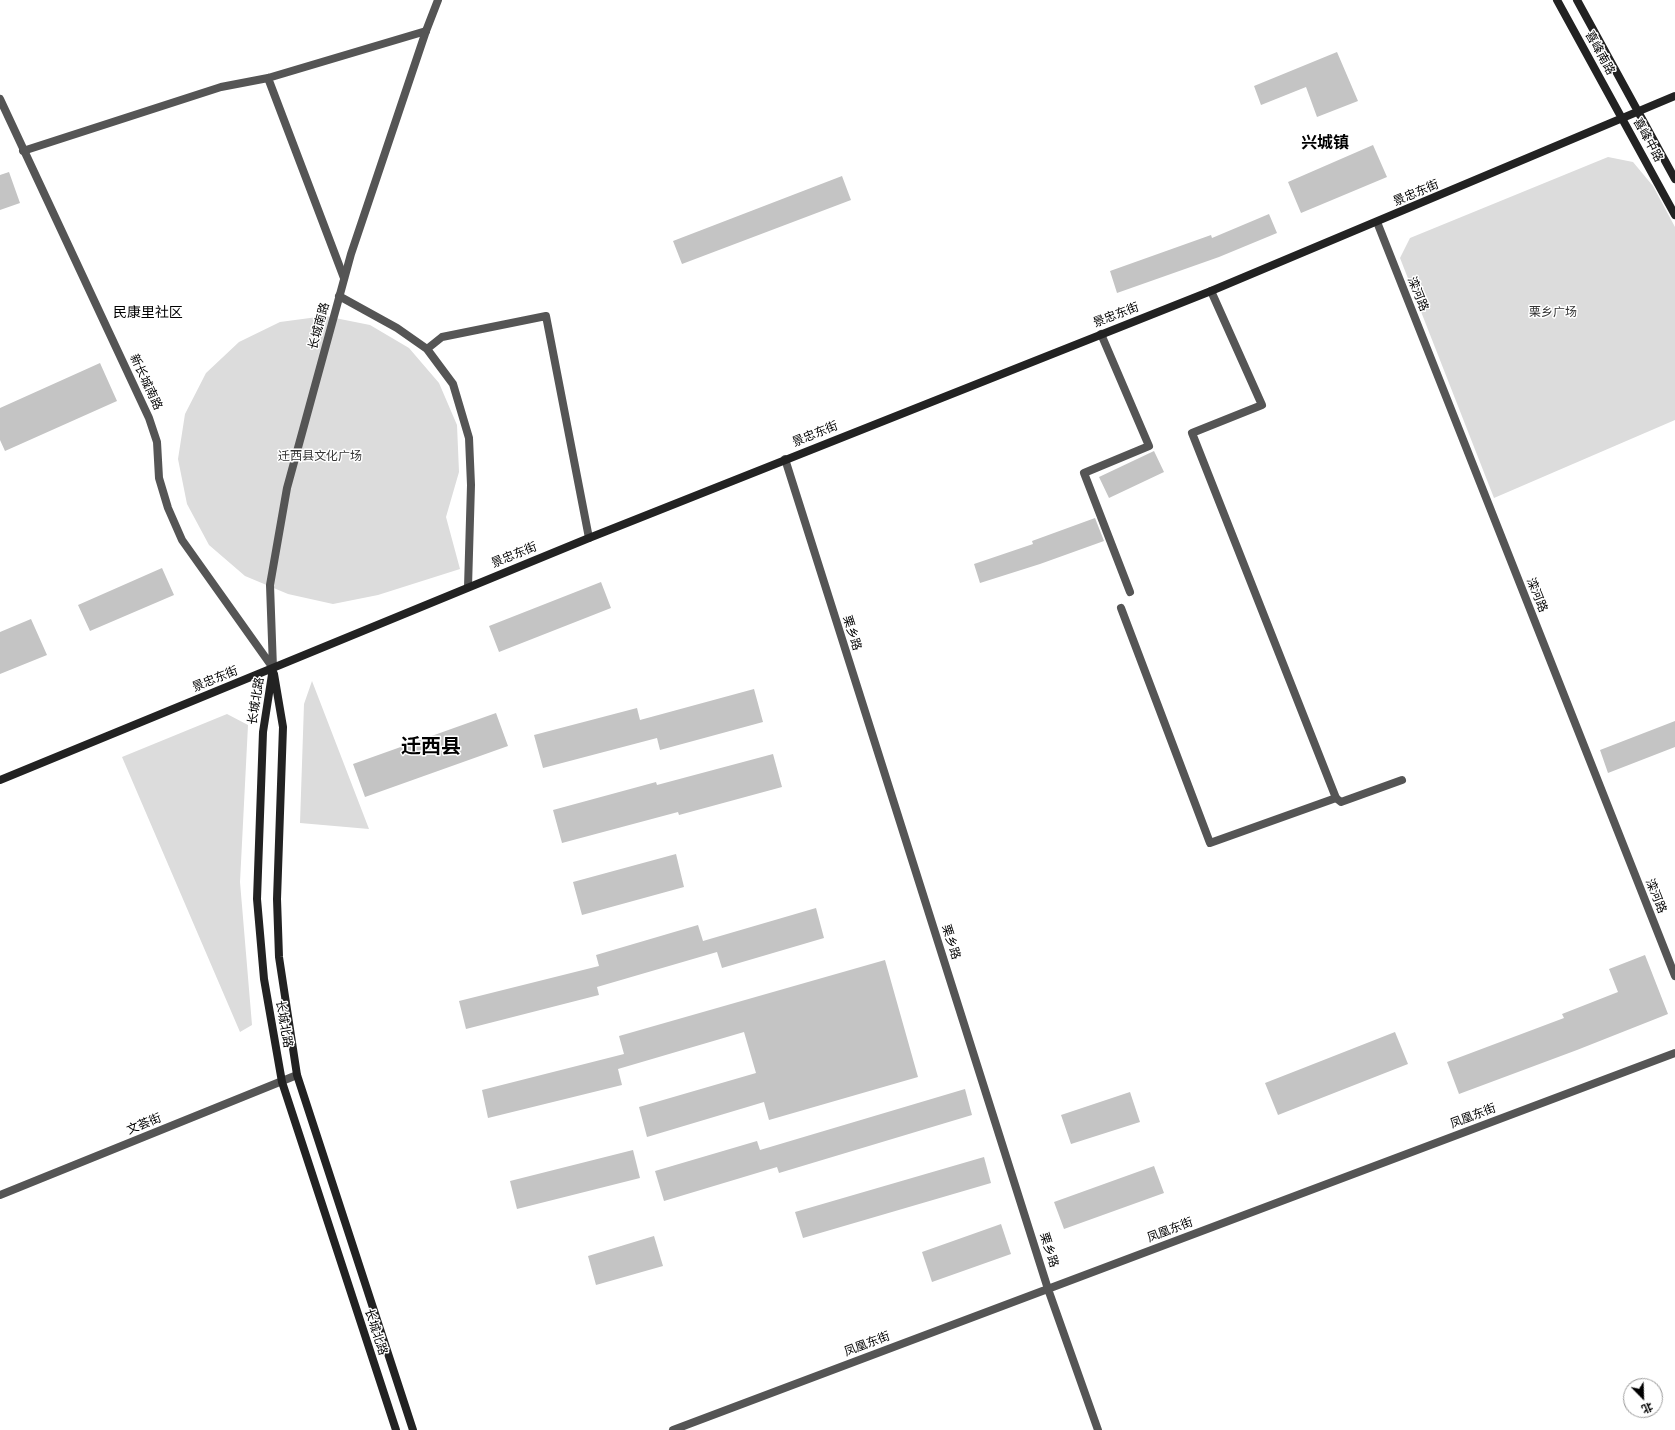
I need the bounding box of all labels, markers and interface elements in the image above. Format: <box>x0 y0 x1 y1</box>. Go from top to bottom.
street label: 喜峰南路 <box>1582 29 1618 77</box>
street label: 喜峰中路 <box>1630 116 1666 164</box>
district label: 兴城镇 <box>1301 133 1349 153</box>
street label: 景忠东街 <box>1391 177 1441 209</box>
street label: 滦河路 <box>1405 275 1431 313</box>
street label: 景忠东街 <box>1091 300 1141 330</box>
street label: 长城南路 <box>306 301 332 351</box>
district label: 民康里社区 <box>113 305 183 321</box>
park label: 栗乡广场 <box>1529 305 1577 319</box>
street label: 新长城南路 <box>127 352 165 412</box>
street label: 景忠东街 <box>790 418 840 450</box>
park label: 迁西县文化广场 <box>278 449 362 463</box>
street label: 景忠东街 <box>489 539 539 571</box>
street label: 滦河路 <box>1524 576 1550 614</box>
street label: 栗乡路 <box>840 614 864 652</box>
street label: 景忠东街 <box>190 663 240 695</box>
street label: 长城北路 <box>245 676 267 726</box>
district label: 迁西县 <box>401 735 461 759</box>
street label: 滦河路 <box>1643 877 1669 915</box>
street label: 栗乡路 <box>939 923 963 961</box>
street label: 长城北路 <box>273 999 295 1049</box>
street label: 凤凰东街 <box>1448 1101 1498 1131</box>
street label: 文荟街 <box>125 1111 163 1137</box>
street label: 凤凰东街 <box>1145 1215 1195 1245</box>
street label: 栗乡路 <box>1037 1231 1061 1269</box>
street label: 长城北路 <box>362 1307 390 1357</box>
street label: 凤凰东街 <box>842 1329 892 1359</box>
north arrow <box>1623 1378 1663 1418</box>
text: 北 <box>1640 1400 1655 1416</box>

